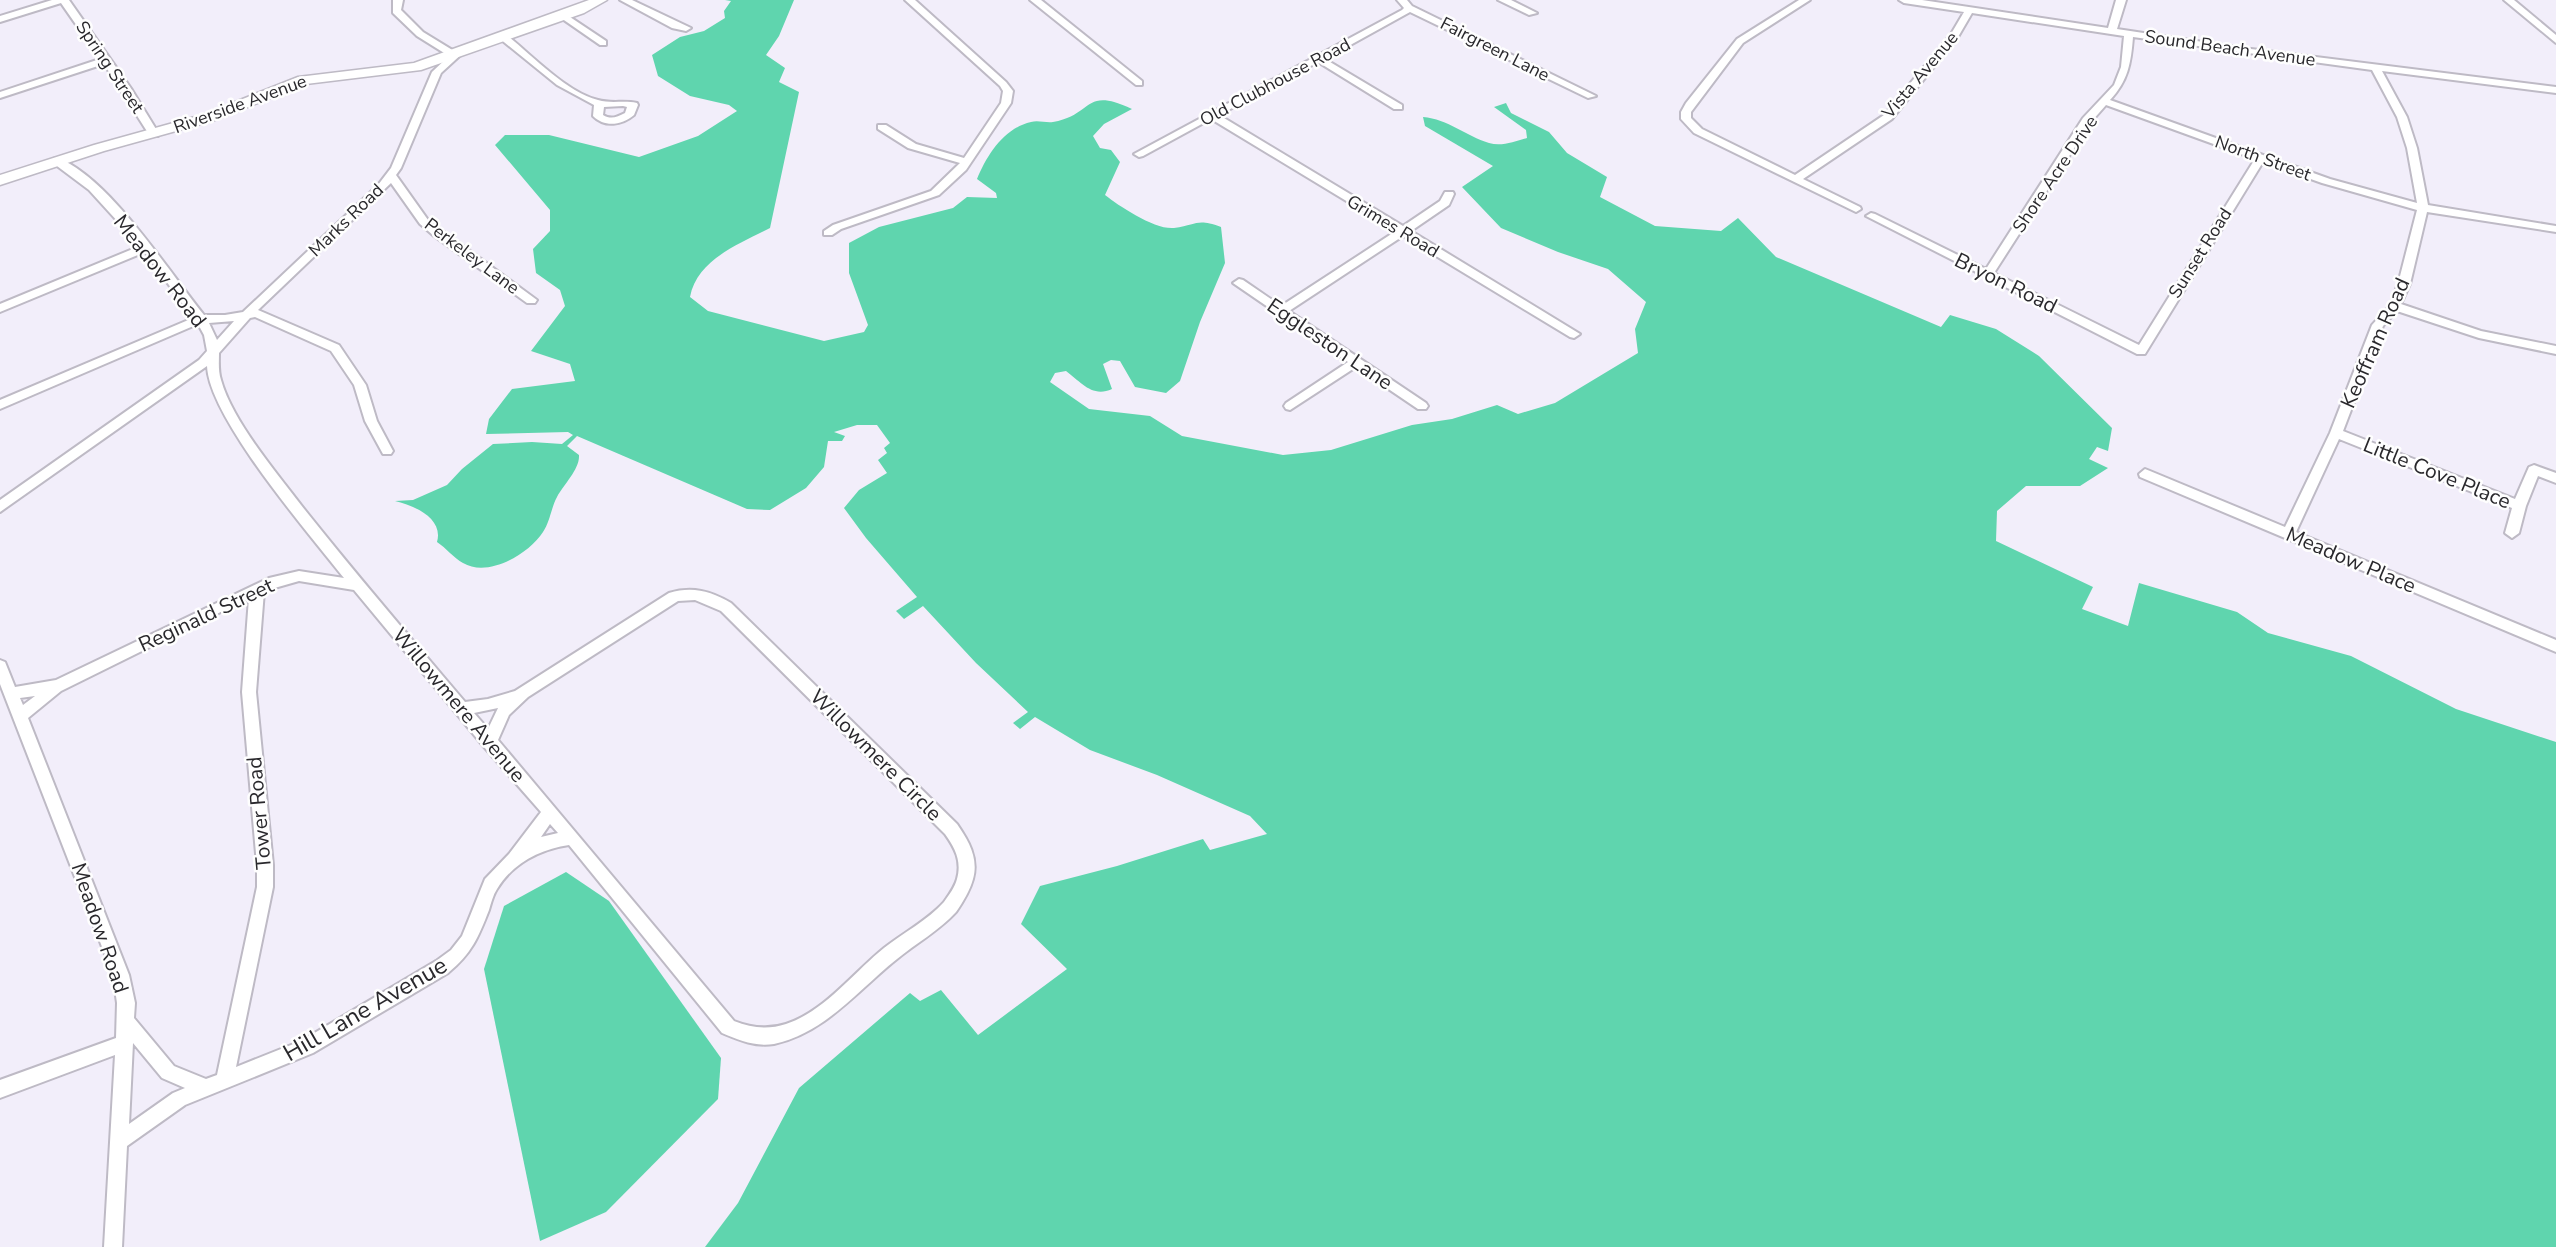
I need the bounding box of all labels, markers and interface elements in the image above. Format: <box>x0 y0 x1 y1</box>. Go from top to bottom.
street label: Fairgreen Lane <box>1436 11 1554 87</box>
street label: Spring Street <box>70 16 150 119</box>
street label: Sound Beach Avenue <box>2143 24 2317 72</box>
street label: Vista Avenue <box>1876 26 1964 124</box>
street label: Old Clubhouse Road <box>1196 32 1354 132</box>
street label: Riverside Avenue <box>170 69 310 139</box>
street label: Shore Acre Drive <box>2007 111 2103 237</box>
street label: North Street <box>2212 130 2315 187</box>
street label: Marks Road <box>303 178 389 262</box>
street label: Grimes Road <box>1342 189 1444 263</box>
street label: Sunset Road <box>2163 203 2237 303</box>
street label: Meadow Road <box>107 209 213 333</box>
street label: Perkeley Lane <box>420 212 524 300</box>
street label: Bryon Road <box>1950 246 2062 320</box>
street label: Keoffram Road <box>2334 273 2416 413</box>
street label: Eggleston Lane <box>1262 292 1398 396</box>
street label: Little Cove Place <box>2359 431 2515 515</box>
street label: Meadow Place <box>2282 520 2420 600</box>
street label: Reginald Street <box>134 571 279 659</box>
street label: Willowmere Avenue <box>386 622 532 788</box>
street label: Willowmere Circle <box>804 683 948 827</box>
street label: Tower Road <box>240 755 278 871</box>
street label: Meadow Road <box>65 859 135 997</box>
street label: Hill Lane Avenue <box>277 949 453 1069</box>

